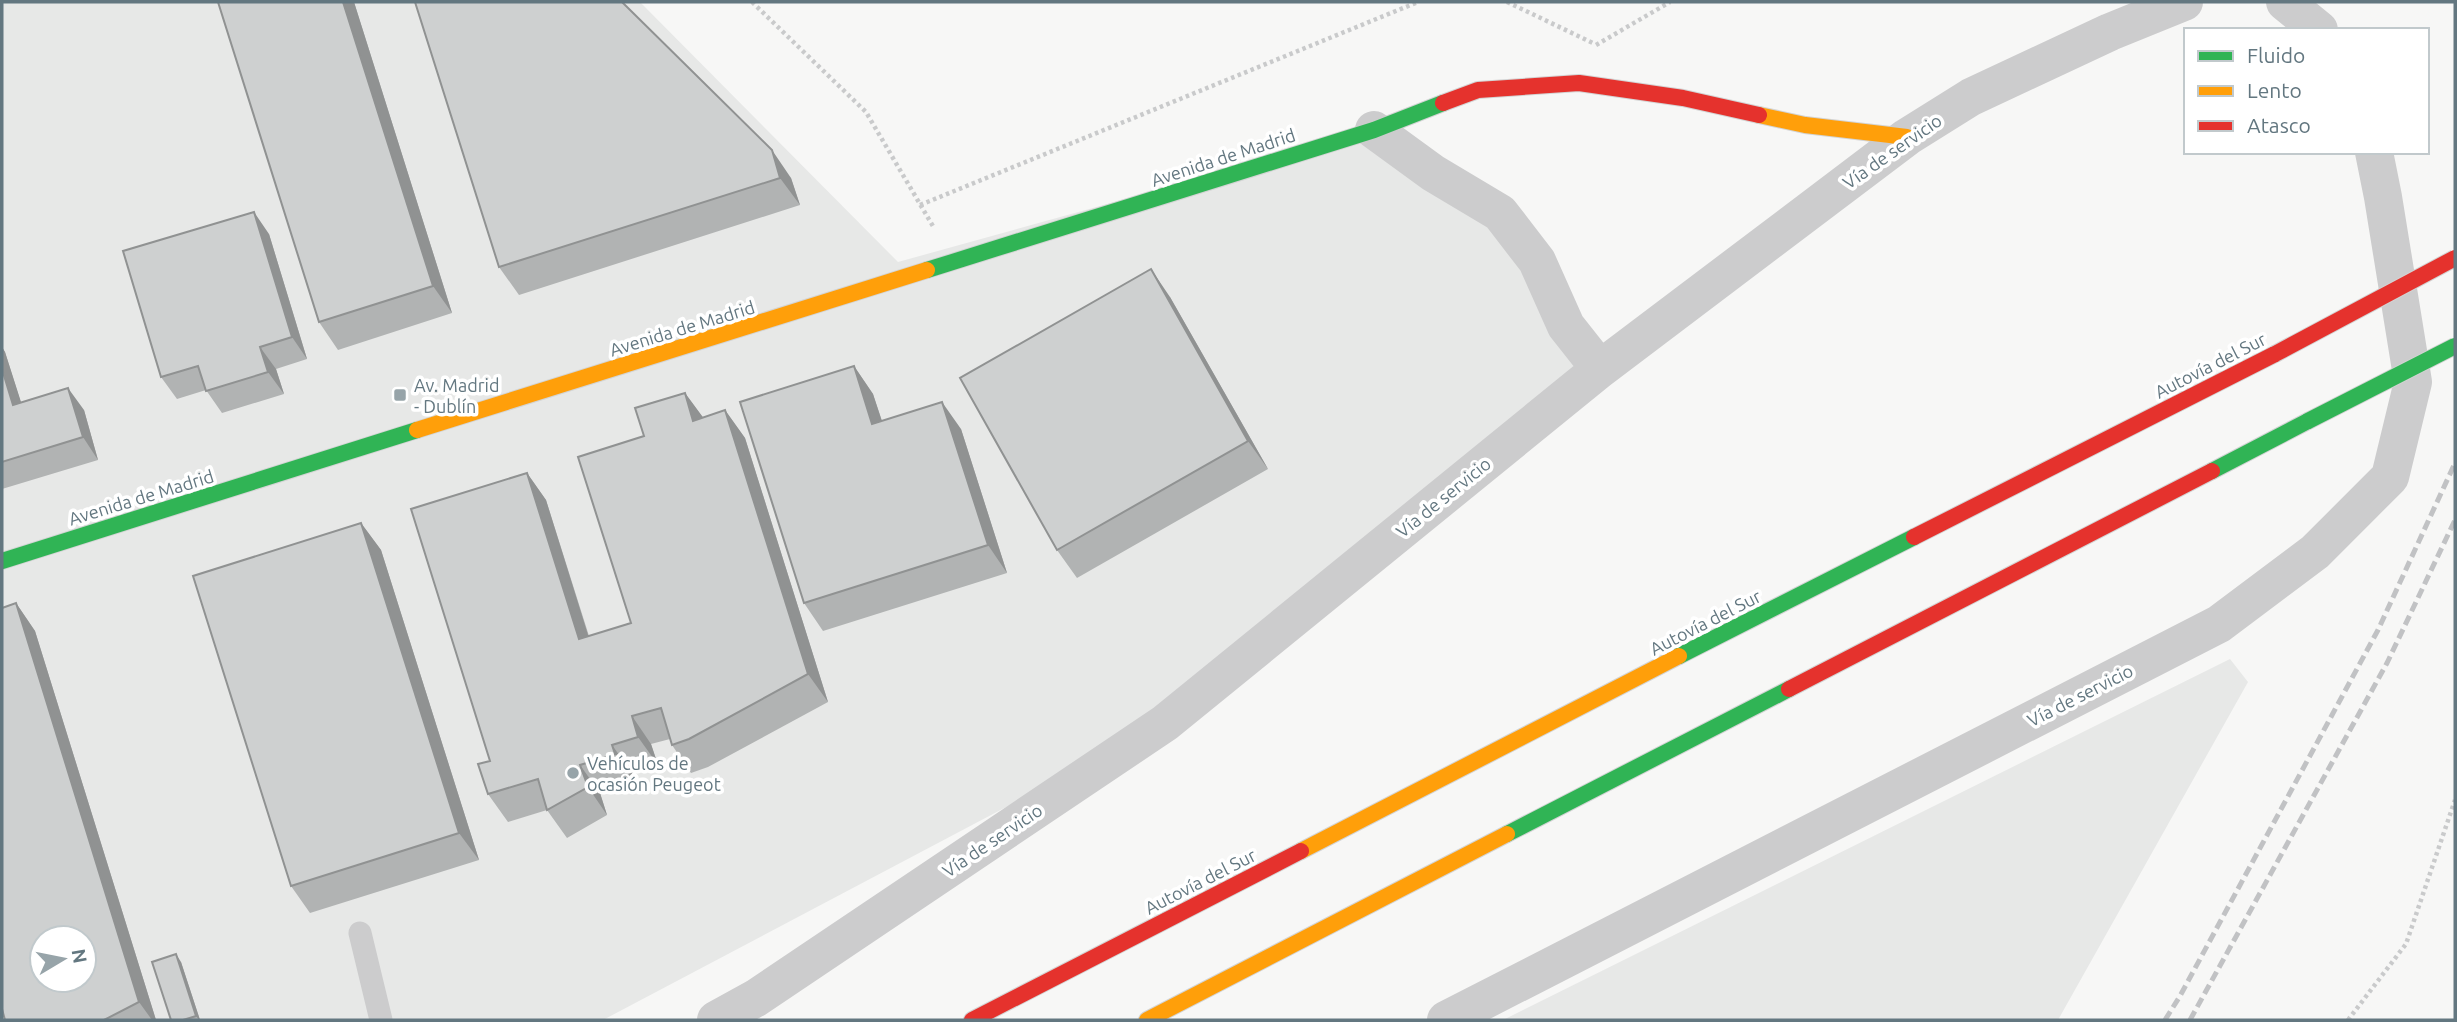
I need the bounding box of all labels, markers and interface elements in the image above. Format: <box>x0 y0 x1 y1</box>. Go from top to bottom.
legend <box>2184 28 2429 154</box>
text: Fluido <box>2247 43 2305 67</box>
text: Lento <box>2247 78 2302 102</box>
street label: Vía de servicio <box>1839 110 1945 192</box>
text: Atasco <box>2247 113 2311 137</box>
street label: Avenida de Madrid <box>1148 124 1298 190</box>
street label: Avenida de Madrid <box>607 296 757 360</box>
street label: Autovía del Sur <box>2151 328 2269 402</box>
place label: Av. Madrid - Dublín <box>414 375 499 416</box>
marker: Av. Madrid - Dublín <box>392 387 408 403</box>
street label: Vía de servicio <box>1392 453 1494 541</box>
street label: Avenida de Madrid <box>66 465 216 529</box>
street label: Autovía del Sur <box>1646 585 1764 659</box>
street label: Vía de servicio <box>2024 660 2136 730</box>
place label: Vehículos de ocasión Peugeot <box>587 753 721 794</box>
marker: Vehículos de ocasión Peugeot <box>565 765 581 781</box>
street label: Vía de servicio <box>938 799 1046 881</box>
street label: Autovía del Sur <box>1141 844 1259 918</box>
north arrow <box>28 924 98 994</box>
text: N <box>68 947 92 965</box>

